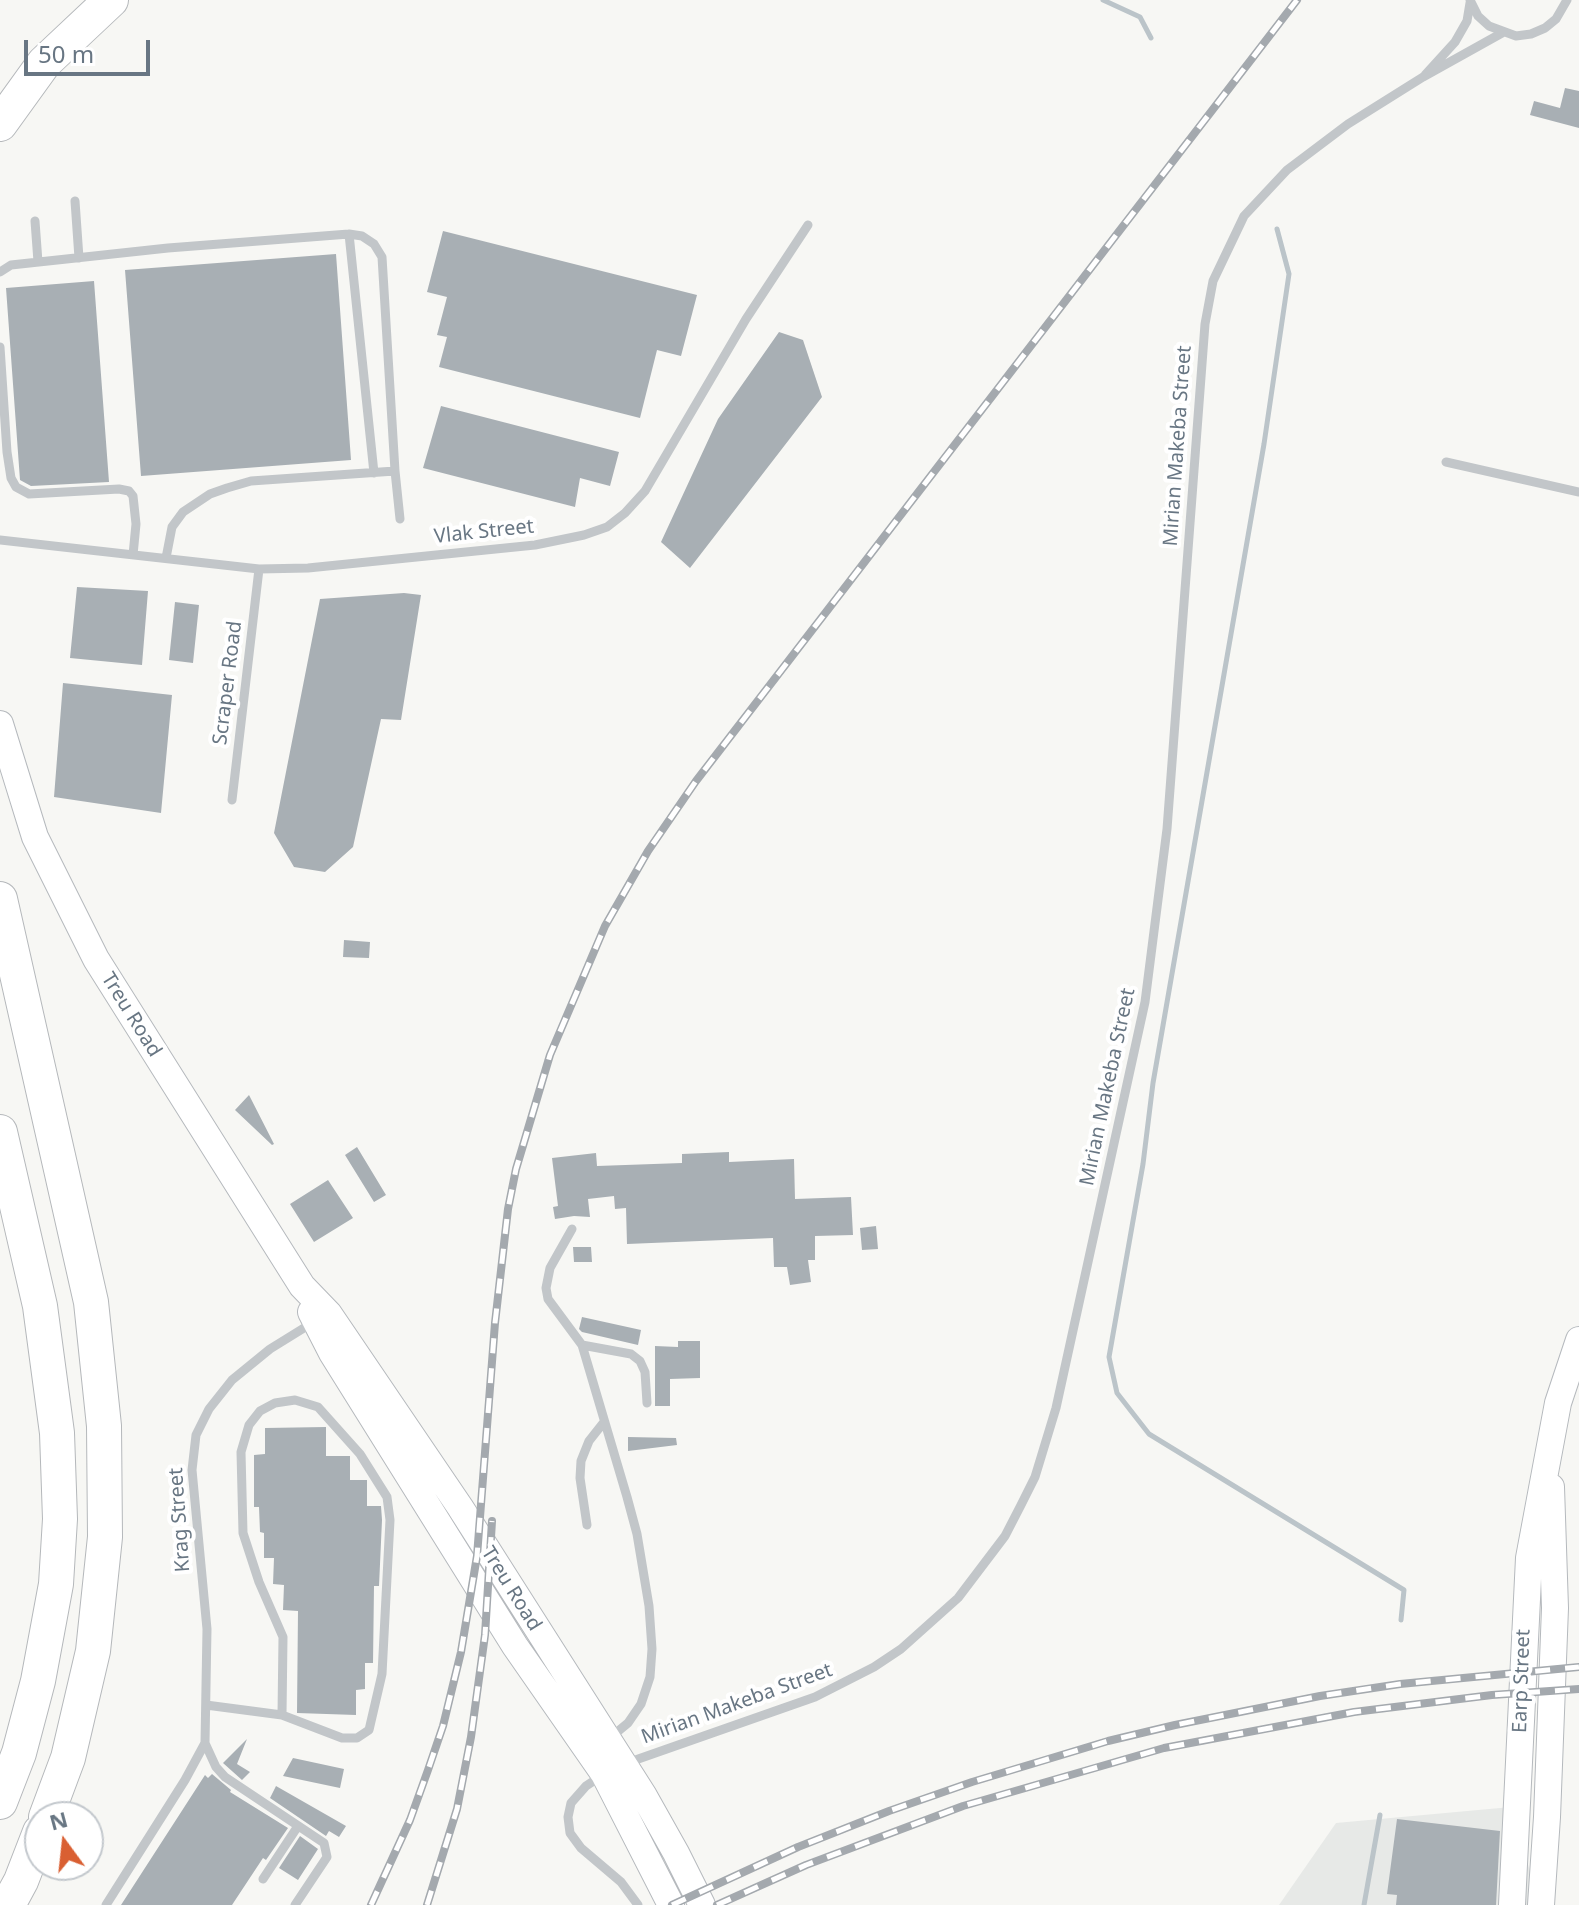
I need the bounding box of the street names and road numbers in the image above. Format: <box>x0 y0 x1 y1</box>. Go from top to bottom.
street label: Mirian Makeba Street <box>1159 345 1197 547</box>
street label: Vlak Street <box>433 515 535 549</box>
street label: Scraper Road <box>208 620 248 746</box>
street label: Treu Road <box>96 968 166 1062</box>
street label: Mirian Makeba Street <box>1075 986 1141 1188</box>
street label: Krag Street <box>164 1467 196 1573</box>
street label: Treu Road <box>476 1542 546 1636</box>
street label: Earp Street <box>1508 1629 1536 1733</box>
street label: Mirian Makeba Street <box>638 1658 836 1750</box>

